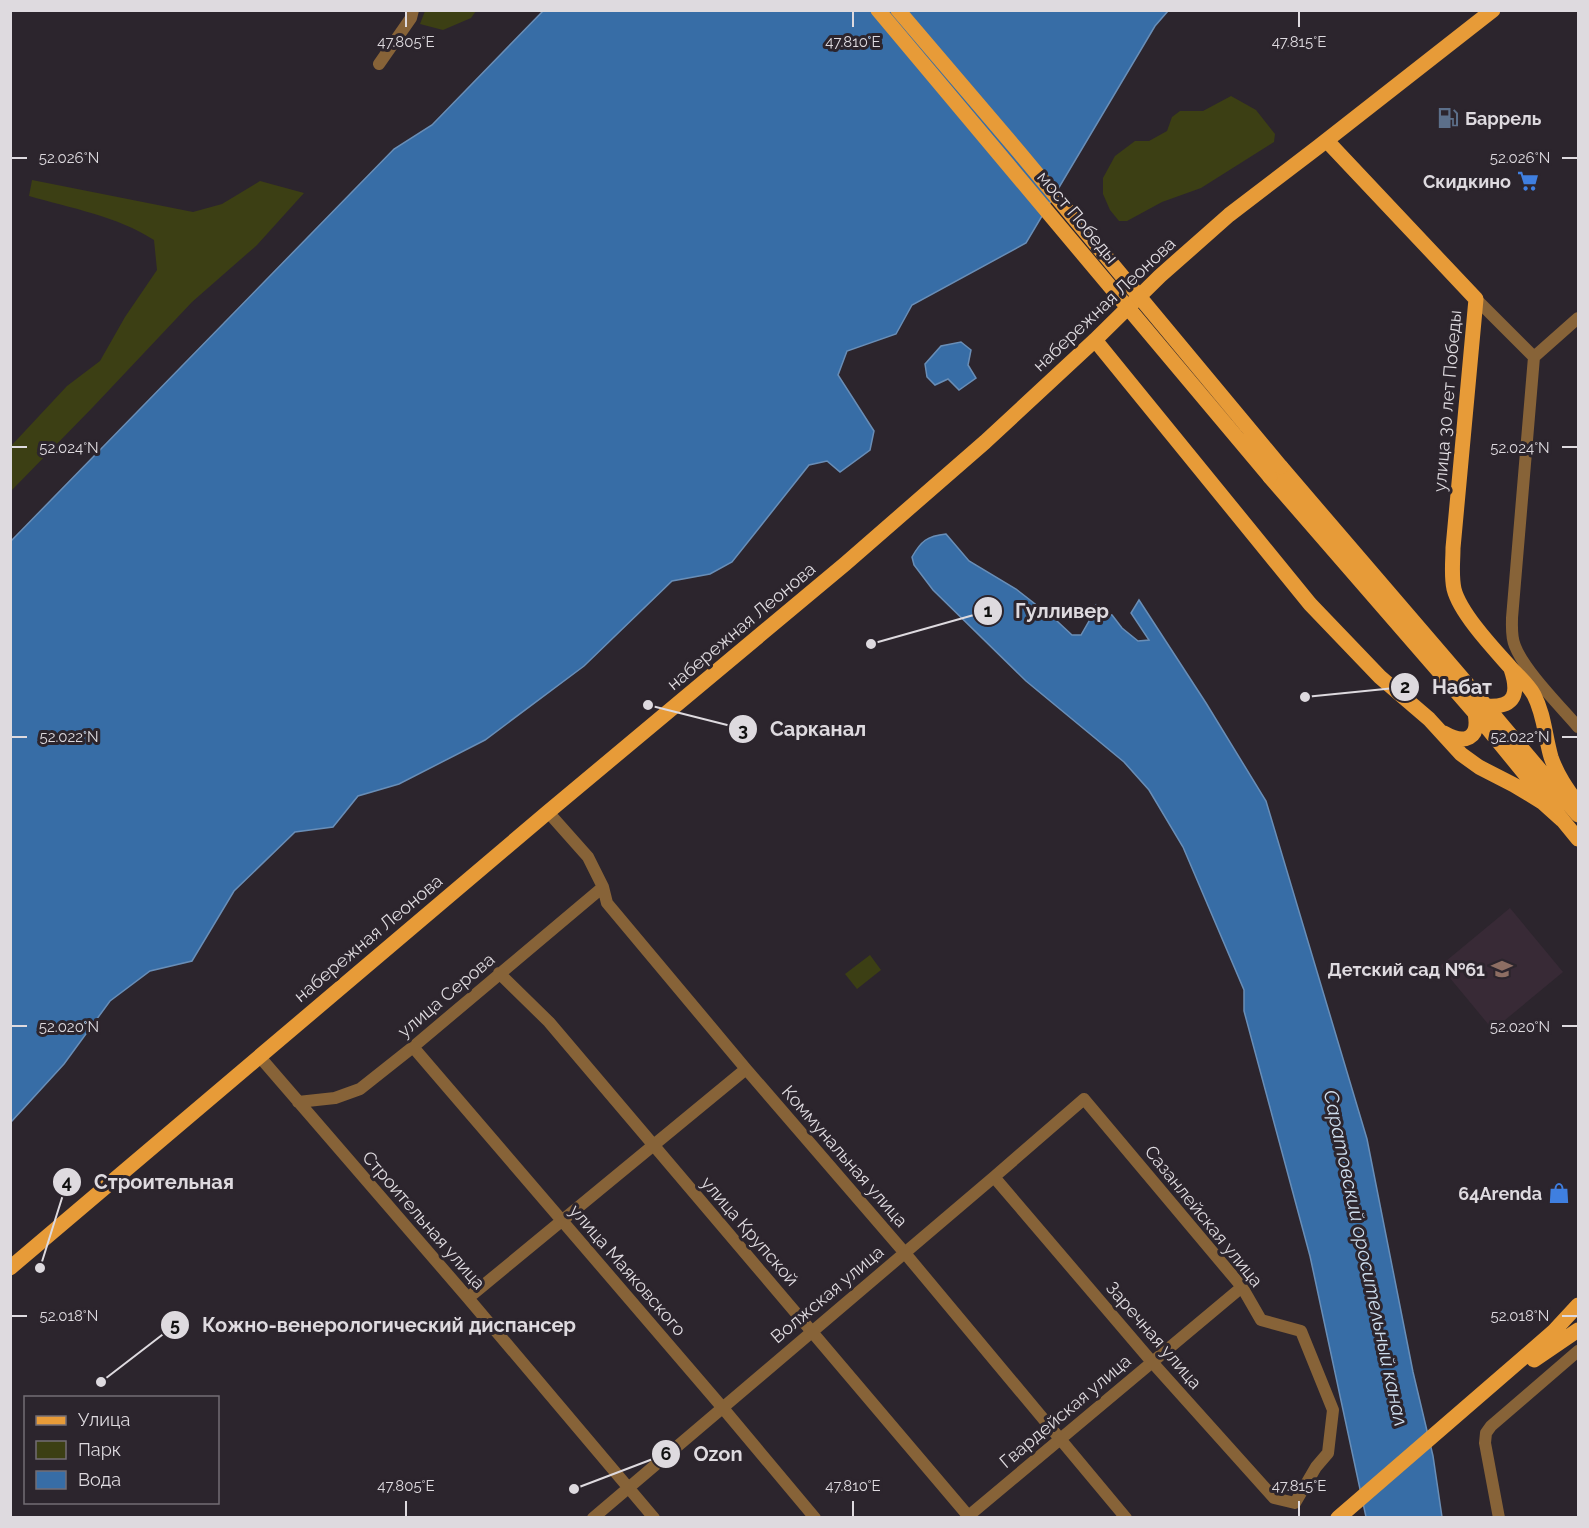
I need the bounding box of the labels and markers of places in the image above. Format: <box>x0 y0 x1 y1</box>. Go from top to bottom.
fuel station icon: Баррель <box>1436 106 1460 130</box>
place label: Баррель <box>1465 108 1542 129</box>
supermarket icon: Скидкино <box>1516 169 1540 193</box>
place label: Скидкино <box>1423 171 1511 192</box>
callout: Гулливер <box>973 592 1121 630</box>
callout: Набат <box>1390 668 1504 706</box>
callout: Сарканал <box>728 710 878 748</box>
school or university icon: Детский сад №61 <box>1490 957 1514 981</box>
place label: Детский сад №61 <box>1327 959 1485 980</box>
callout: Строительная <box>52 1163 246 1201</box>
shop icon: 64Arenda <box>1547 1181 1571 1205</box>
place label: 64Arenda <box>1458 1183 1542 1204</box>
callout: Кожно-венерологический диспансер <box>160 1306 588 1344</box>
callout: Ozon <box>651 1435 754 1473</box>

